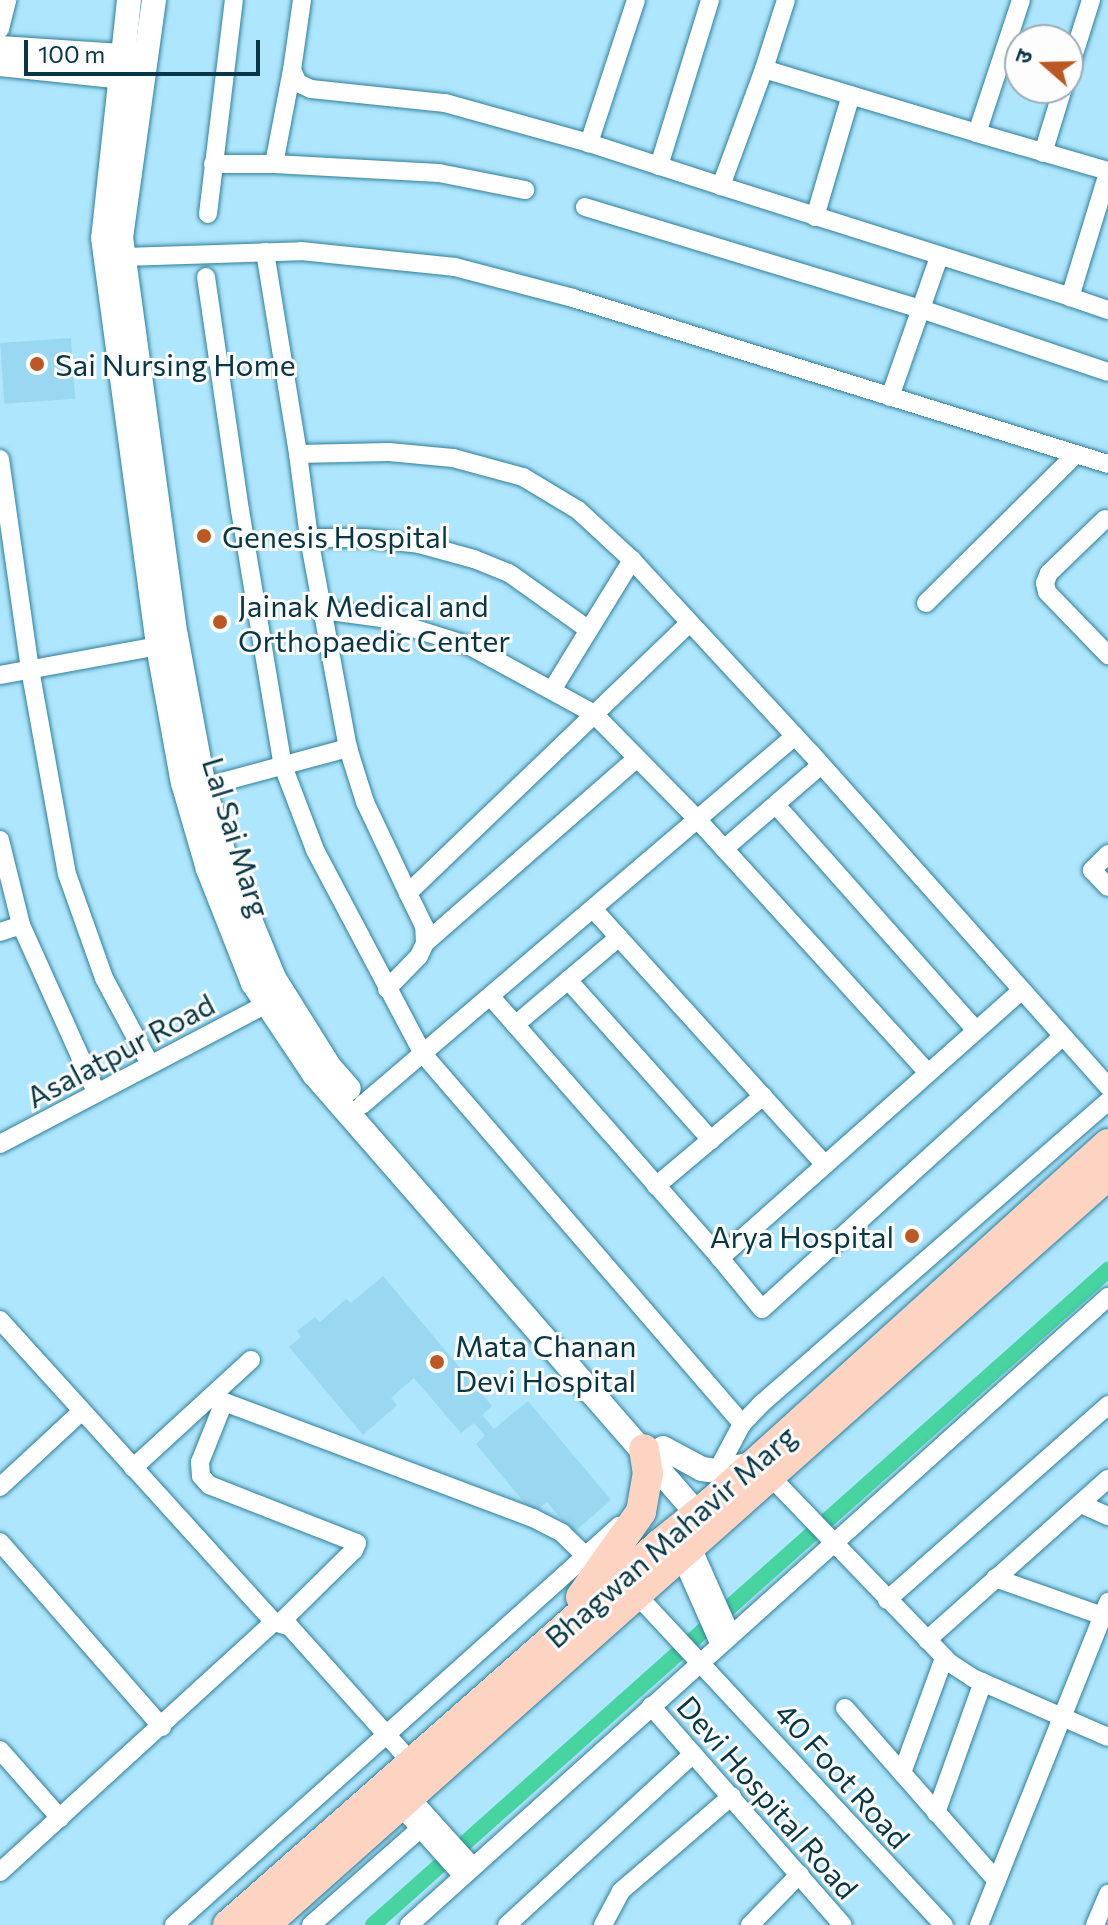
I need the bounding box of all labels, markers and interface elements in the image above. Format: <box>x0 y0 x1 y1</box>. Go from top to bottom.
scale bar <box>28 24 264 74</box>
north arrow <box>1004 24 1084 104</box>
text: 100 m <box>38 39 105 68</box>
text: उ <box>1008 46 1038 67</box>
place label: Sai Nursing Home <box>55 346 296 382</box>
marker: Sai Nursing Home <box>26 353 48 375</box>
place label: Genesis Hospital <box>222 518 448 554</box>
marker: Genesis Hospital <box>193 525 215 547</box>
place label: Jainak Medical and Orthopaedic Center <box>238 587 510 658</box>
marker: Jainak Medical and Orthopaedic Center <box>209 611 231 633</box>
street label: Lal Sai Marg <box>196 753 278 921</box>
street label: Asalatpur Road <box>20 985 220 1115</box>
place label: Arya Hospital <box>710 1218 894 1254</box>
marker: Arya Hospital <box>901 1225 923 1247</box>
place label: Mata Chanan Devi Hospital <box>455 1327 636 1398</box>
marker: Mata Chanan Devi Hospital <box>426 1351 448 1373</box>
street label: Bhagwan Mahavir Marg <box>537 1417 803 1655</box>
street label: Devi Hospital Road <box>670 1688 866 1906</box>
street label: 40 Foot Road <box>768 1695 918 1855</box>

